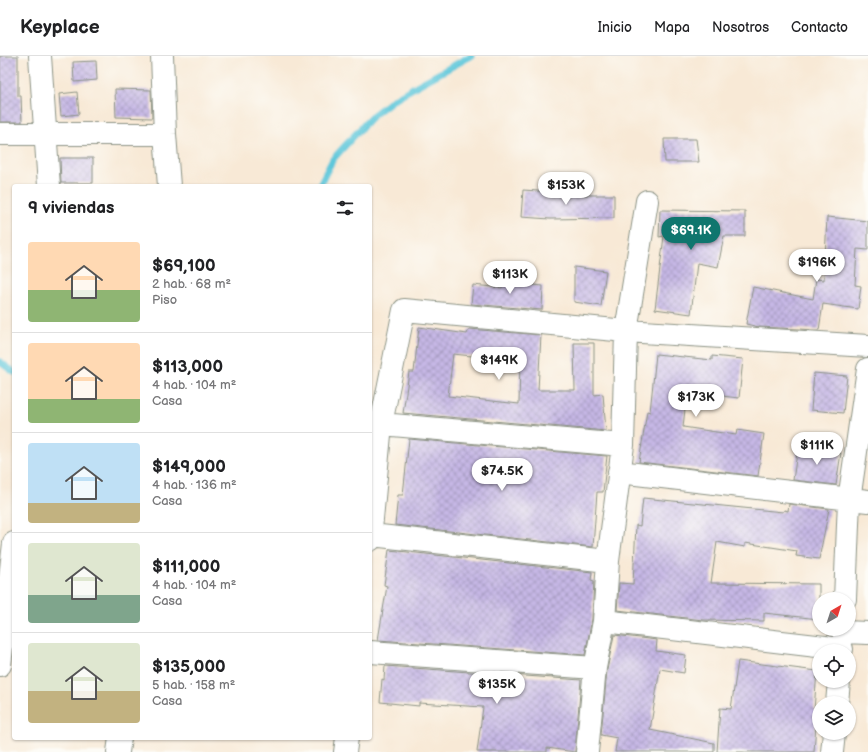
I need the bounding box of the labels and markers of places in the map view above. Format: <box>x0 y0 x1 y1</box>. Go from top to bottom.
pin: $153K <box>538 172 594 206</box>
pin: $69.1K <box>658 217 724 251</box>
pin: $196K <box>789 249 845 283</box>
pin: $113K <box>482 261 538 295</box>
pin: $149K <box>471 347 527 381</box>
pin: $173K <box>668 384 724 418</box>
pin: $111K <box>789 432 845 466</box>
pin: $74.5K <box>469 458 535 492</box>
pin: $135K <box>469 671 525 705</box>

